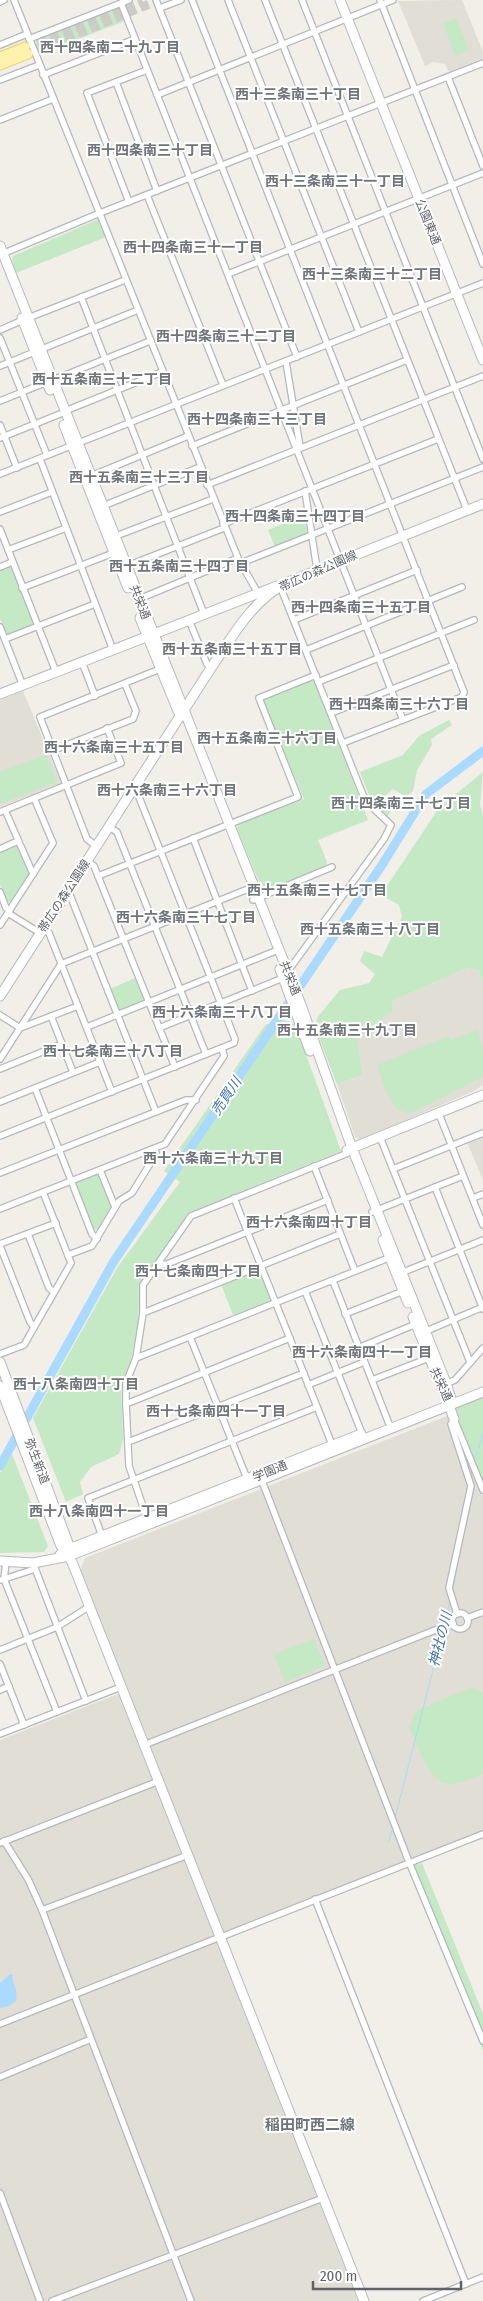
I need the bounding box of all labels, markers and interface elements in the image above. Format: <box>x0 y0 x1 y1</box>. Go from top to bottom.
district label: 西十四条南二十九丁目 <box>40 39 180 56</box>
district label: 西十三条南三十丁目 <box>235 86 361 103</box>
district label: 西十四条南三十丁目 <box>87 142 213 159</box>
district label: 西十三条南三十一丁目 <box>265 173 405 190</box>
street label: 公園東通 <box>413 197 443 247</box>
district label: 西十四条南三十一丁目 <box>123 239 263 256</box>
district label: 西十三条南三十二丁目 <box>302 266 442 283</box>
district label: 西十四条南三十二丁目 <box>156 328 296 345</box>
district label: 西十五条南三十二丁目 <box>32 371 172 388</box>
district label: 西十四条南三十三丁目 <box>187 411 327 428</box>
district label: 西十五条南三十三丁目 <box>69 469 209 486</box>
district label: 西十四条南三十四丁目 <box>225 508 365 525</box>
street label: 帯広の森公園線 <box>277 548 359 594</box>
district label: 西十五条南三十四丁目 <box>109 558 249 575</box>
street label: 共栄通 <box>127 583 153 621</box>
district label: 西十四条南三十五丁目 <box>291 599 431 616</box>
district label: 西十五条南三十五丁目 <box>162 641 302 658</box>
district label: 西十四条南三十六丁目 <box>329 696 469 713</box>
district label: 西十五条南三十六丁目 <box>197 730 337 747</box>
district label: 西十六条南三十五丁目 <box>44 739 184 756</box>
district label: 西十六条南三十六丁目 <box>97 782 237 799</box>
district label: 西十四条南三十七丁目 <box>331 795 471 812</box>
street label: 帯広の森公園線 <box>35 857 93 935</box>
district label: 西十五条南三十七丁目 <box>247 882 387 899</box>
district label: 西十六条南三十七丁目 <box>116 909 256 926</box>
district label: 西十五条南三十八丁目 <box>300 921 440 938</box>
street label: 共栄通 <box>277 959 303 997</box>
district label: 西十六条南三十八丁目 <box>152 1004 292 1021</box>
district label: 西十五条南三十九丁目 <box>277 1022 417 1039</box>
district label: 西十七条南三十八丁目 <box>43 1043 183 1060</box>
water label: 売買川 <box>208 1072 246 1118</box>
district label: 西十六条南三十九丁目 <box>143 1150 283 1167</box>
district label: 西十六条南四十丁目 <box>246 1214 372 1231</box>
district label: 西十七条南四十丁目 <box>135 1263 261 1280</box>
district label: 西十六条南四十一丁目 <box>292 1344 432 1361</box>
street label: 共栄通 <box>427 1365 455 1403</box>
district label: 西十八条南四十丁目 <box>13 1376 139 1393</box>
district label: 西十七条南四十一丁目 <box>146 1403 286 1420</box>
street label: 弥生新道 <box>22 1436 52 1486</box>
street label: 学園通 <box>251 1458 289 1484</box>
district label: 西十八条南四十一丁目 <box>29 1503 169 1520</box>
water label: 神社の川 <box>425 1608 456 1668</box>
district label: 稲田町西二線 <box>265 2116 355 2134</box>
scale bar <box>313 2258 460 2290</box>
text: 200 m <box>320 2267 357 2285</box>

